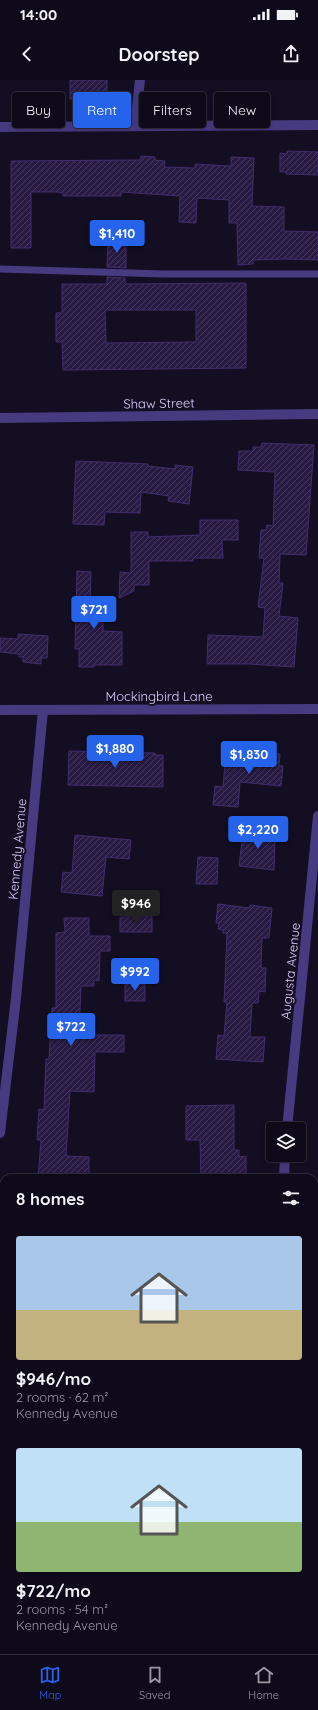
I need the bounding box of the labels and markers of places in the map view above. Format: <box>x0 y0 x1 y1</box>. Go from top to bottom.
pin: $1,410 <box>84 220 150 254</box>
pin: $721 <box>70 596 118 630</box>
pin: $1,880 <box>82 735 148 769</box>
pin: $1,830 <box>216 741 282 775</box>
pin: $2,220 <box>225 816 291 850</box>
pin: $946 <box>112 890 160 924</box>
pin: $992 <box>111 958 159 992</box>
pin: $722 <box>47 1013 95 1047</box>

